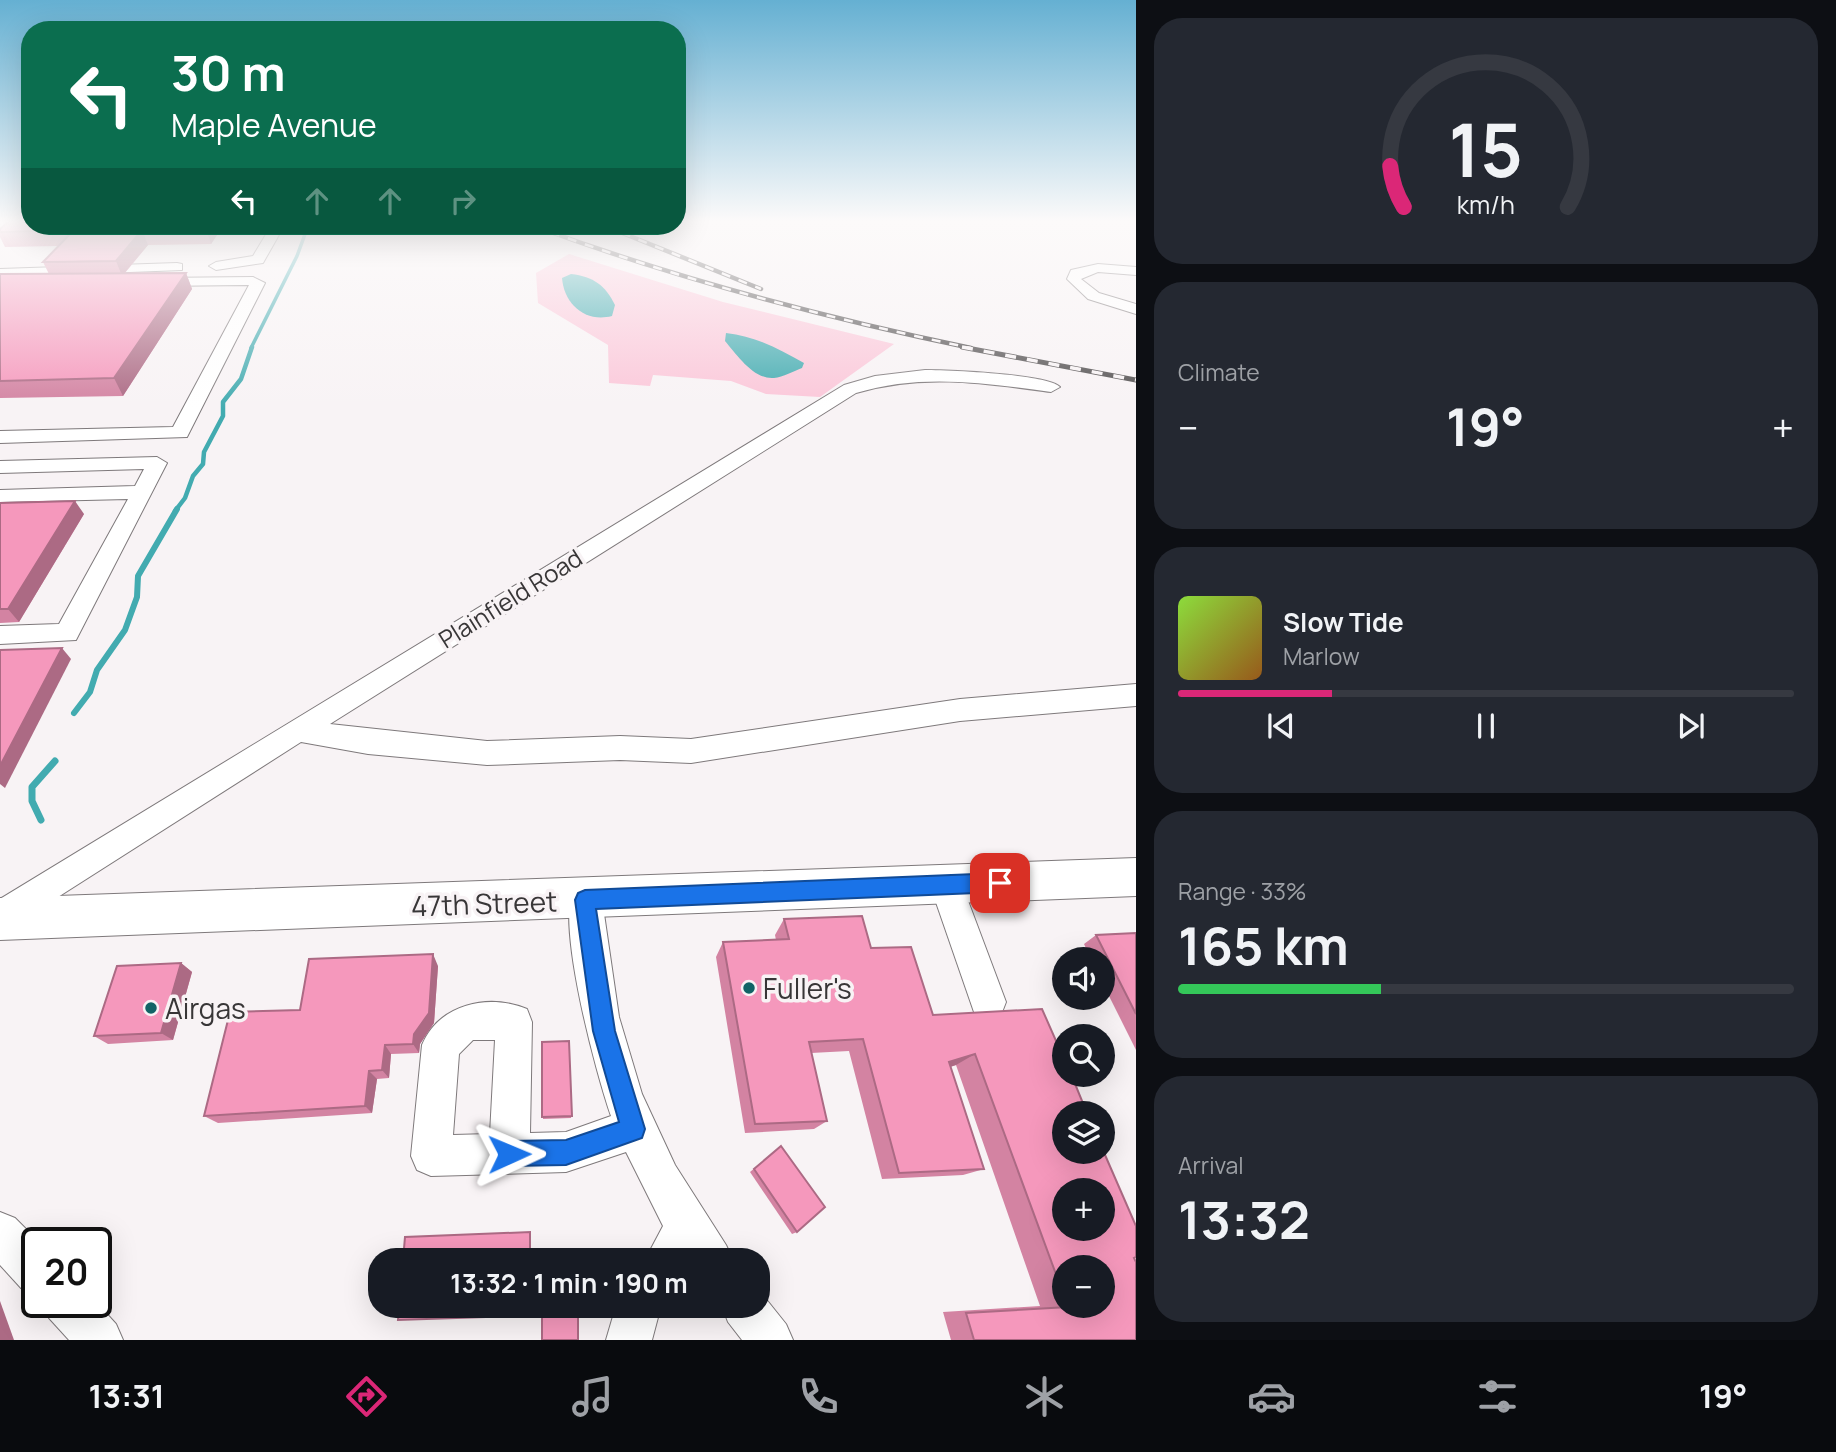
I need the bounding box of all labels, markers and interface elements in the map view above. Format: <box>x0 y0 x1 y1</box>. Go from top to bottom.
text: 30 m <box>171 39 286 106</box>
icon: left <box>56 49 147 140</box>
text: 15 <box>1449 100 1523 200</box>
text: Maple Avenue <box>171 103 377 147</box>
icon: left <box>225 182 263 220</box>
icon: ahead <box>298 182 336 220</box>
icon: ahead <box>371 182 409 220</box>
icon: right <box>444 182 482 220</box>
text: km/h <box>1457 187 1515 222</box>
text: Climate <box>1178 356 1260 388</box>
text: 19° <box>1446 391 1525 462</box>
text: − <box>1178 401 1199 453</box>
text: + <box>1772 401 1794 453</box>
street label: Plainfield Road <box>432 541 588 655</box>
text: Slow Tide <box>1283 604 1404 640</box>
text: Marlow <box>1283 640 1360 672</box>
icon: previous <box>1262 707 1300 745</box>
icon: pause <box>1467 707 1505 745</box>
icon: next <box>1672 707 1710 745</box>
pin <box>970 853 1030 913</box>
icon: arrive <box>981 864 1019 902</box>
text: Range · 33% <box>1178 875 1307 907</box>
street label: 47th Street <box>410 881 558 925</box>
text: 165 km <box>1178 910 1349 981</box>
map controls <box>1052 947 1115 1318</box>
button: sound <box>1052 947 1115 1010</box>
place label: Fuller's <box>763 969 852 1007</box>
marker: Fuller's <box>741 980 757 996</box>
place label: Airgas <box>165 989 246 1027</box>
marker: Airgas <box>143 1000 159 1016</box>
button: search <box>1052 1024 1115 1087</box>
button: layers <box>1052 1101 1115 1164</box>
position arrow <box>472 1117 546 1191</box>
text: Arrival <box>1178 1149 1244 1181</box>
button: + <box>1052 1178 1115 1241</box>
text: 13:32 <box>1178 1184 1310 1255</box>
speed limit sign: 20 <box>21 1227 112 1318</box>
button: − <box>1052 1255 1115 1318</box>
text: 13:32 · 1 min · 190 m <box>450 1265 688 1301</box>
icon: directions <box>342 1372 391 1421</box>
icon: music <box>568 1372 617 1421</box>
icon: phone <box>794 1372 843 1421</box>
icon: climate <box>1020 1372 1069 1421</box>
icon: car <box>1247 1372 1296 1421</box>
icon: filters <box>1473 1372 1522 1421</box>
text: 13:31 <box>89 1374 165 1418</box>
text: 19° <box>1699 1374 1747 1418</box>

